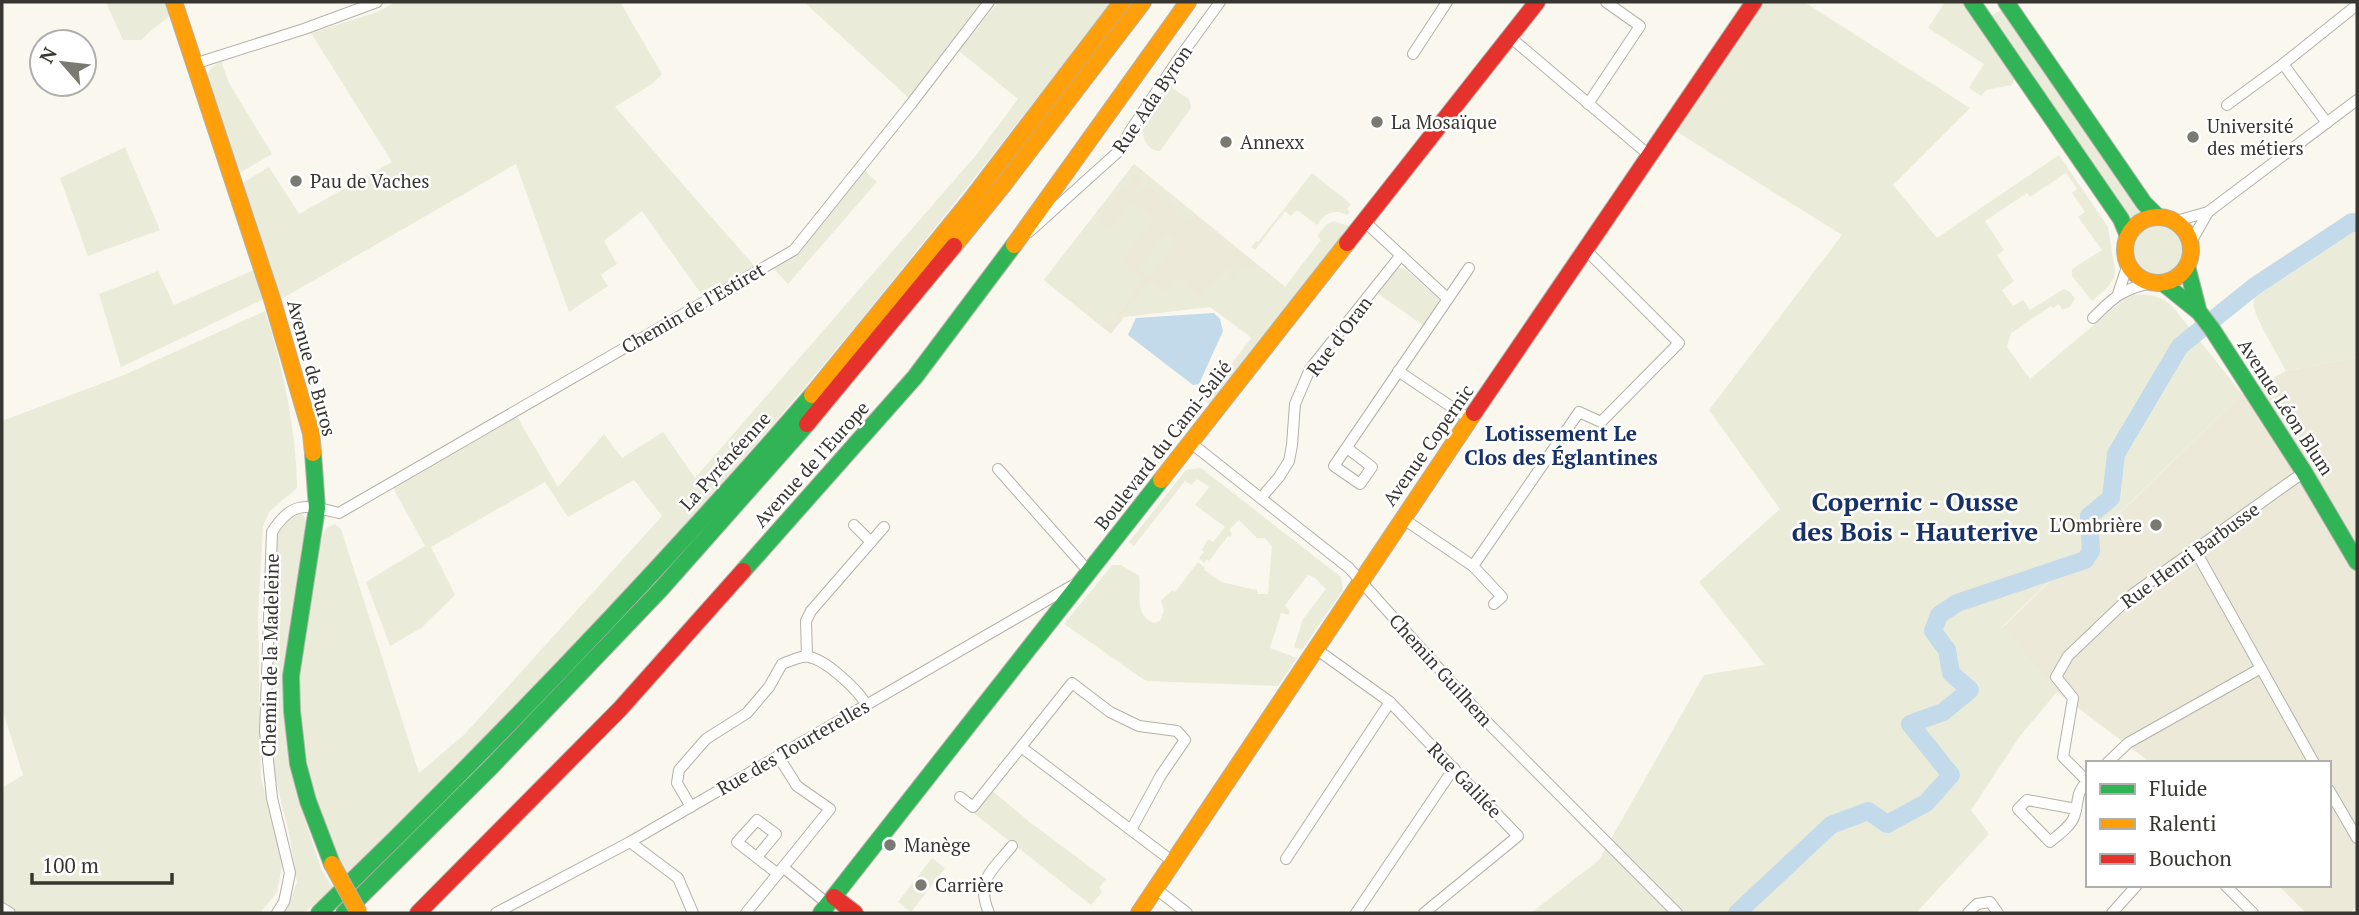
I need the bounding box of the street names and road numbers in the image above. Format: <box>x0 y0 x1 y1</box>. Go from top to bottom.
street label: Rue Ada Byron <box>1106 40 1197 157</box>
street label: Chemin de l'Estiret <box>617 256 769 359</box>
street label: Rue d'Oran <box>1300 291 1377 381</box>
street label: Avenue de Buros <box>282 297 343 439</box>
street label: Avenue Léon Blum <box>2233 334 2340 480</box>
street label: Boulevard du Cami-Salié <box>1089 355 1237 535</box>
street label: Avenue Copernic <box>1376 379 1479 510</box>
street label: Avenue de l'Europe <box>747 395 874 532</box>
street label: La Pyrénéenne <box>674 406 776 515</box>
street label: Rue Henri Barbusse <box>2115 496 2264 613</box>
street label: Chemin de la Madeleine <box>255 553 284 757</box>
street label: Chemin Guilhem <box>1384 608 1499 732</box>
street label: Rue des Tourterelles <box>712 693 874 800</box>
street label: Rue Galilée <box>1423 736 1508 823</box>

